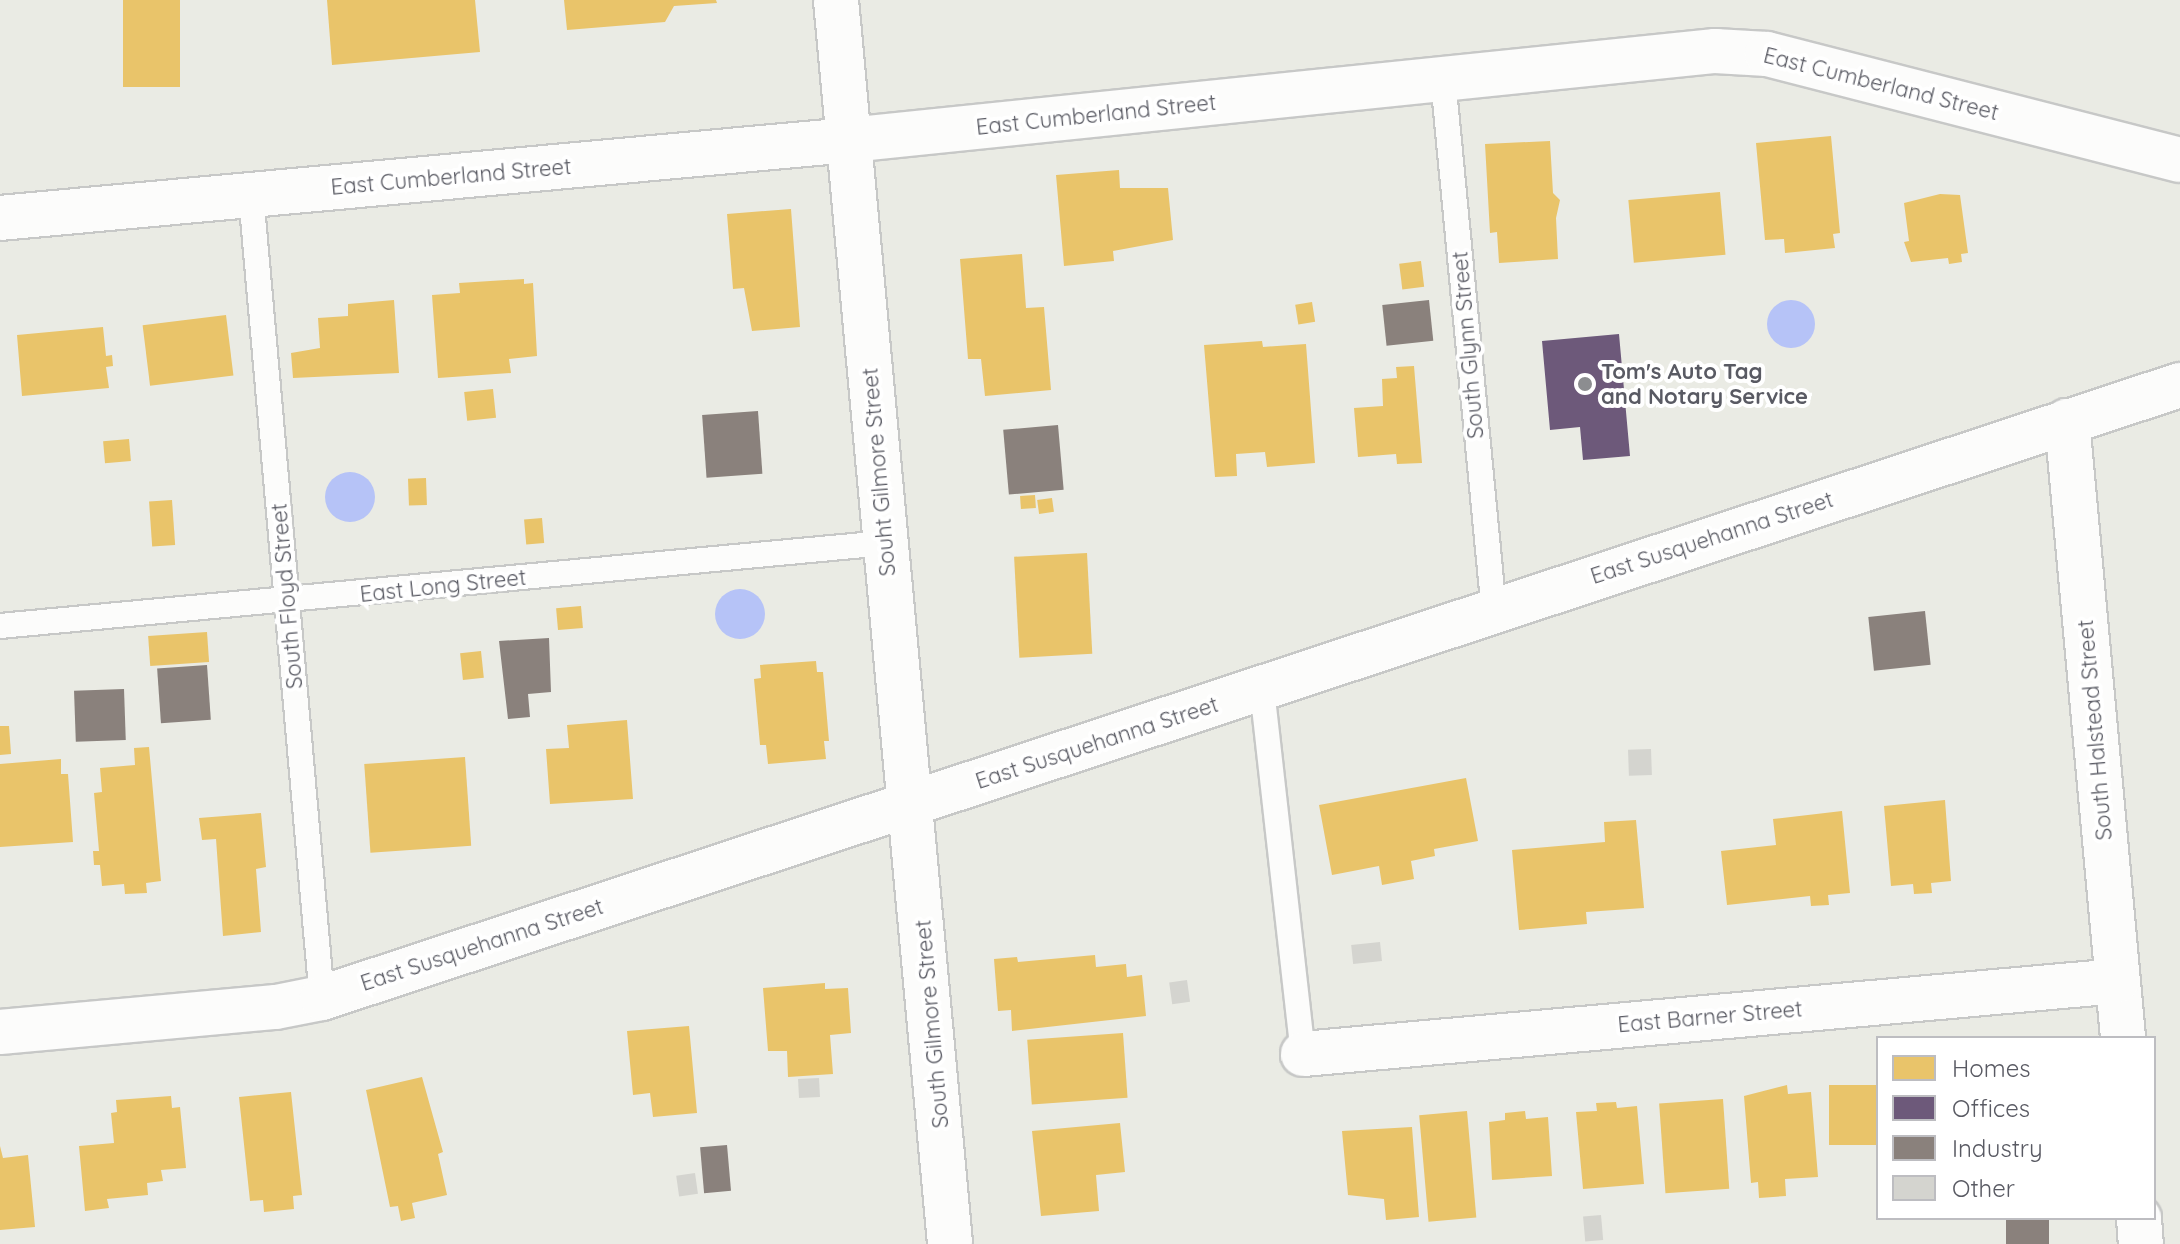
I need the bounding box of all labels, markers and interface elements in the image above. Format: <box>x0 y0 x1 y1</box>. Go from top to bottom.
street label: East Cumberland Street <box>1761 42 2001 126</box>
street label: East Cumberland Street <box>975 89 1217 141</box>
street label: East Cumberland Street <box>330 153 572 201</box>
street label: South Glynn Street <box>1447 250 1489 440</box>
place label: Tom's Auto Tag and Notary Service <box>1601 358 1808 410</box>
street label: Souht Gilmore Street <box>857 367 901 577</box>
marker: Tom's Auto Tag and Notary Service <box>1576 375 1594 393</box>
street label: East Susquehanna Street <box>1587 486 1837 590</box>
street label: South Floyd Street <box>266 502 308 690</box>
street label: East Long Street <box>358 564 528 608</box>
street label: South Halstead Street <box>2072 619 2118 841</box>
street label: East Susquehanna Street <box>972 691 1222 795</box>
street label: East Susquehanna Street <box>357 893 607 997</box>
street label: South Gilmore Street <box>910 919 954 1129</box>
street label: East Barner Street <box>1616 996 1804 1038</box>
legend <box>1876 1036 2156 1220</box>
text: Homes <box>1952 1053 2030 1083</box>
text: Offices <box>1952 1093 2030 1123</box>
text: Industry <box>1952 1133 2043 1163</box>
text: Other <box>1952 1173 2015 1203</box>

